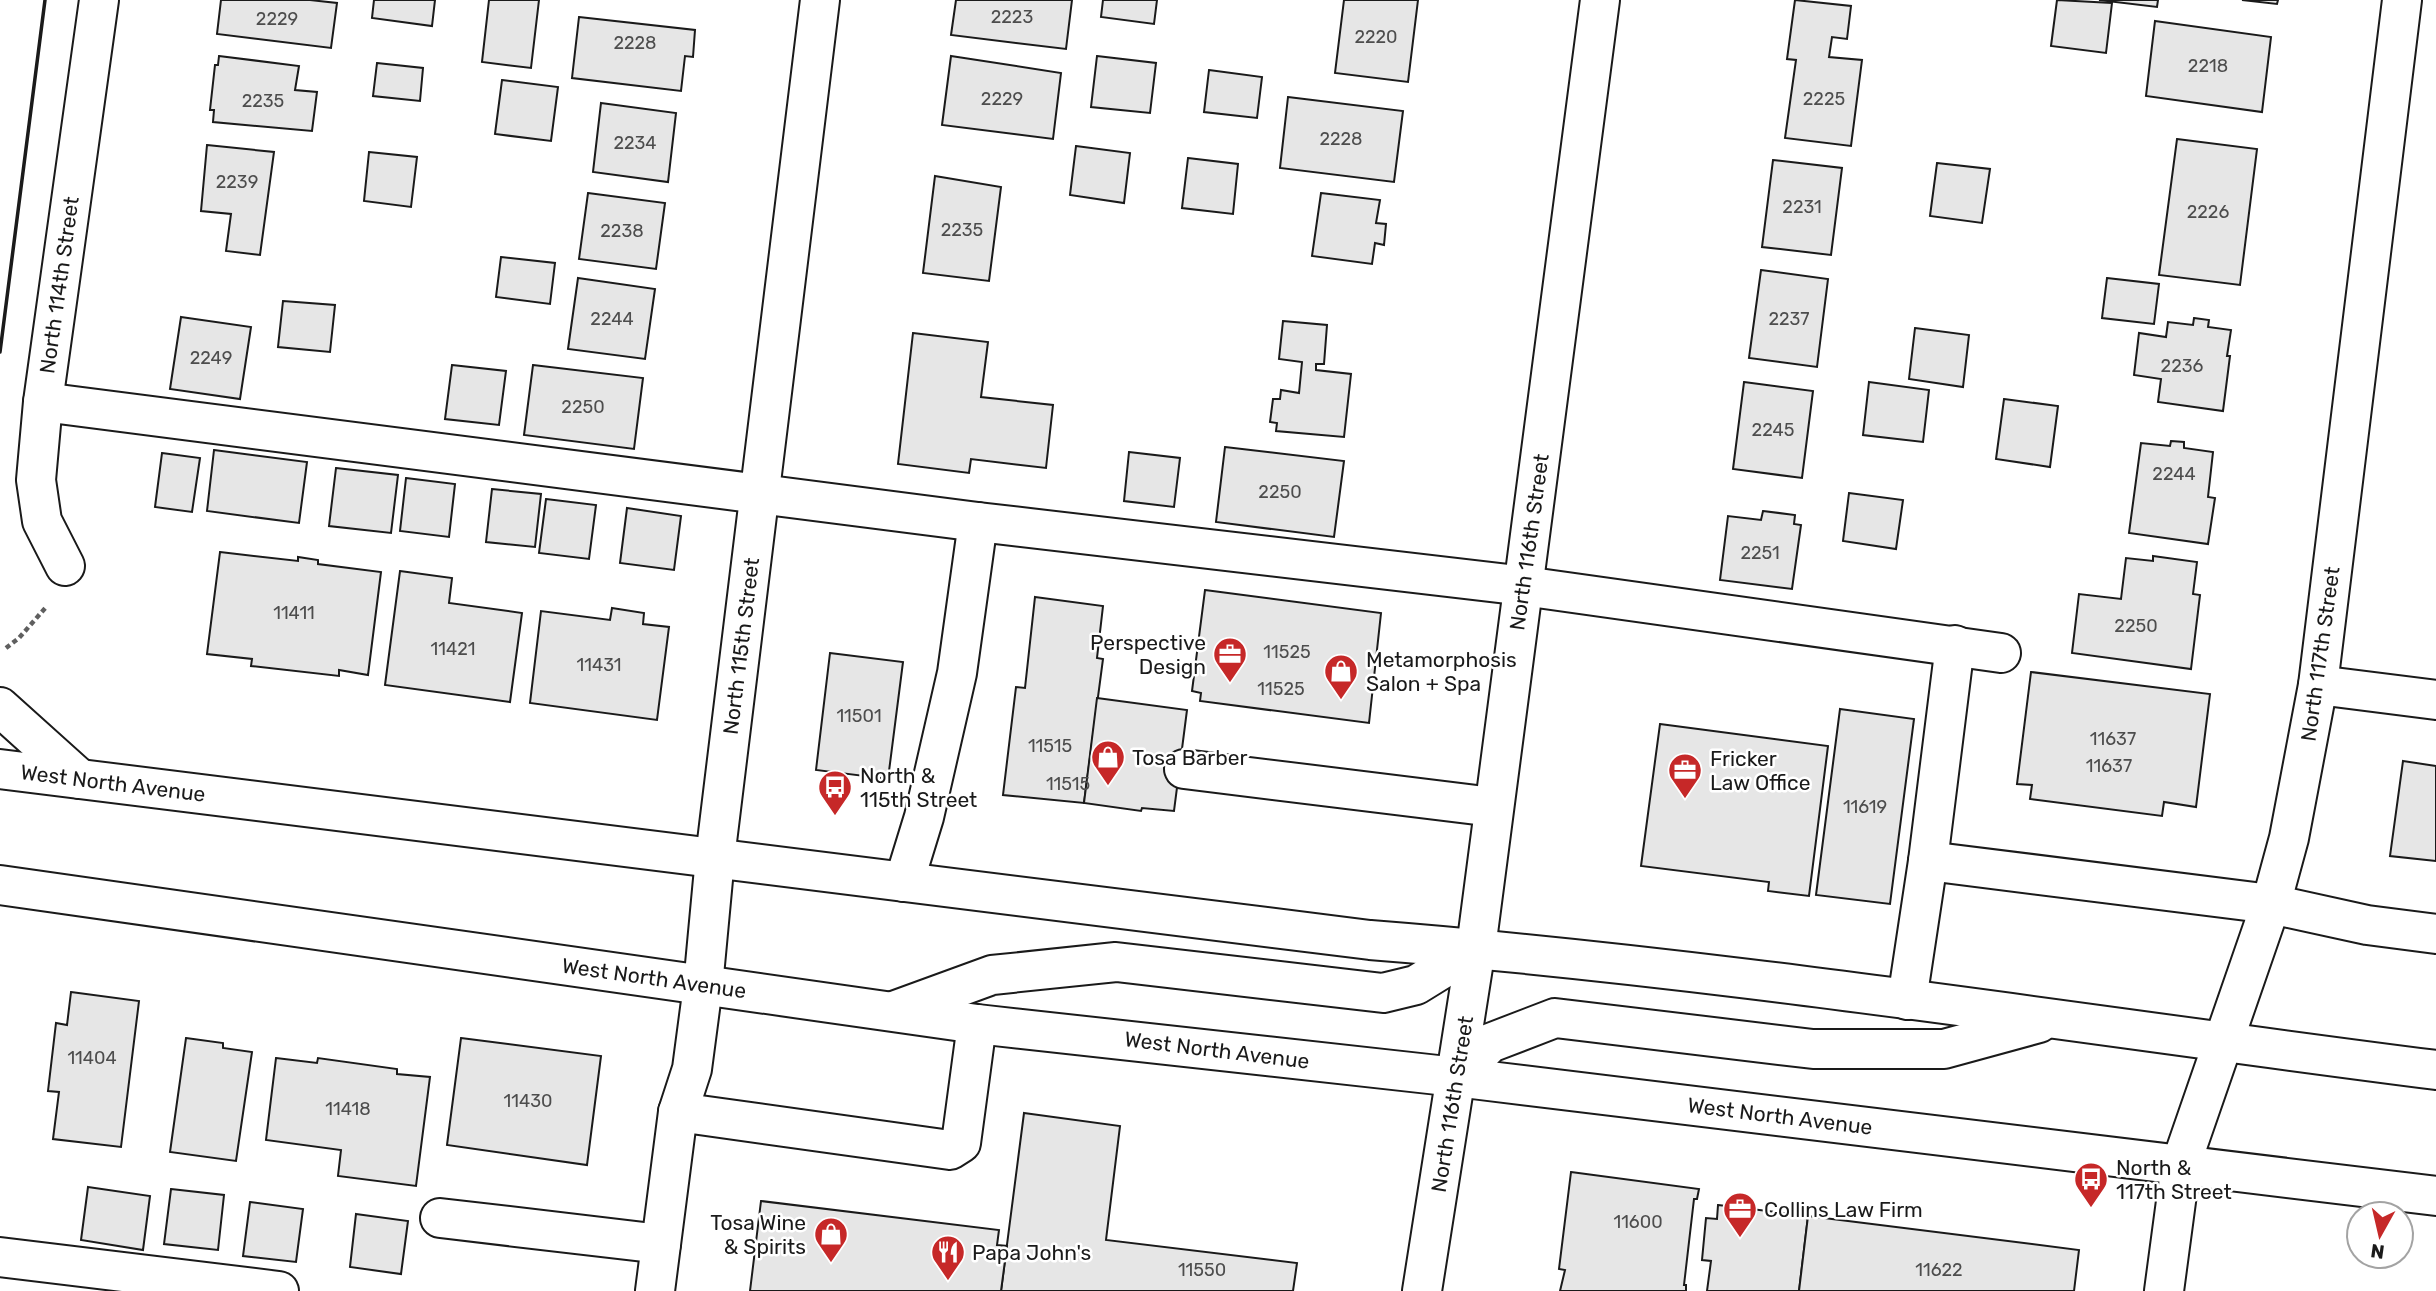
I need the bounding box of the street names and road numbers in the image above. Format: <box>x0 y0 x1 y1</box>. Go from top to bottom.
street label: North 114th Street <box>34 195 84 375</box>
street label: North 116th Street <box>1504 452 1554 632</box>
street label: North 115th Street <box>718 556 764 736</box>
street label: North 117th Street <box>2295 565 2345 743</box>
street label: West North Avenue <box>19 759 207 807</box>
street label: West North Avenue <box>560 953 748 1003</box>
street label: North 116th Street <box>1426 1014 1478 1194</box>
street label: West North Avenue <box>1123 1026 1311 1074</box>
street label: West North Avenue <box>1686 1092 1874 1140</box>

